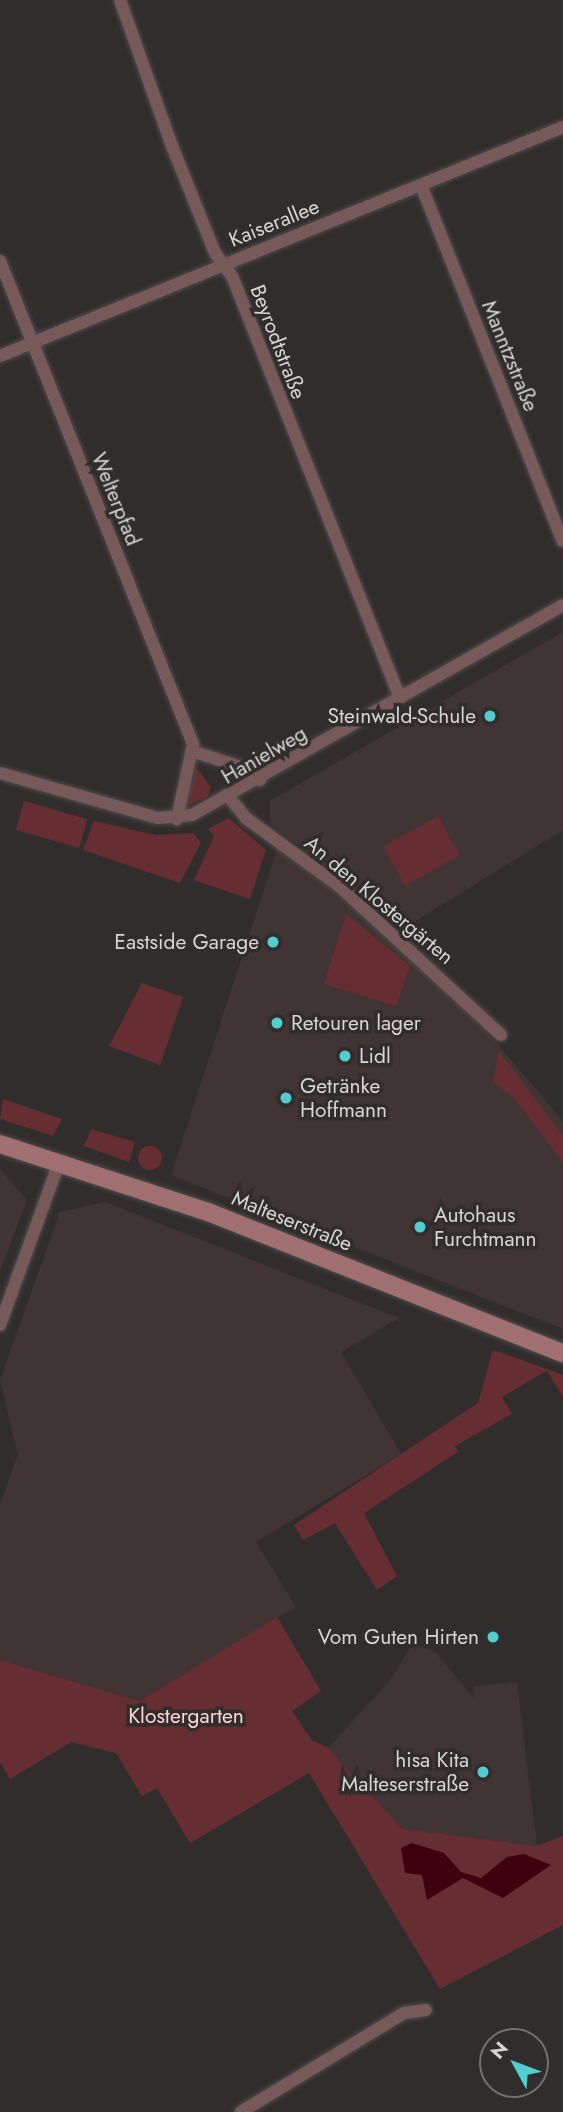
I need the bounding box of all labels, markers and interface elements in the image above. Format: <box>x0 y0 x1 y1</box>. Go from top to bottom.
street label: Kaiserallee <box>225 193 323 253</box>
street label: Beyrodtstraße <box>245 281 311 403</box>
street label: Manntzstraße <box>476 297 544 415</box>
street label: Welterpfad <box>86 449 146 549</box>
place label: Steinwald-Schule <box>327 703 476 729</box>
marker: Steinwald-Schule <box>482 708 498 724</box>
street label: Hanielweg <box>217 721 311 789</box>
street label: An den Klostergärten <box>299 830 459 970</box>
place label: Eastside Garage <box>114 929 259 955</box>
marker: Eastside Garage <box>265 934 281 950</box>
place label: Retouren lager <box>291 1010 421 1036</box>
marker: Retouren lager <box>269 1015 285 1031</box>
place label: Lidl <box>359 1043 391 1069</box>
marker: Lidl <box>337 1048 353 1064</box>
place label: Getränke Hoffmann <box>300 1073 387 1123</box>
marker: Getränke Hoffmann <box>278 1090 294 1106</box>
street label: Malteserstraße <box>228 1185 356 1257</box>
place label: Autohaus Furchtmann <box>434 1202 537 1252</box>
marker: Autohaus Furchtmann <box>412 1219 428 1235</box>
place label: Vom Guten Hirten <box>318 1624 479 1650</box>
marker: Vom Guten Hirten <box>485 1629 501 1645</box>
park label: Klostergarten <box>128 1703 244 1729</box>
place label: hisa Kita Malteserstraße <box>341 1747 469 1797</box>
marker: hisa Kita Malteserstraße <box>475 1764 491 1780</box>
north arrow <box>479 2028 549 2098</box>
text: N <box>484 2036 514 2065</box>

